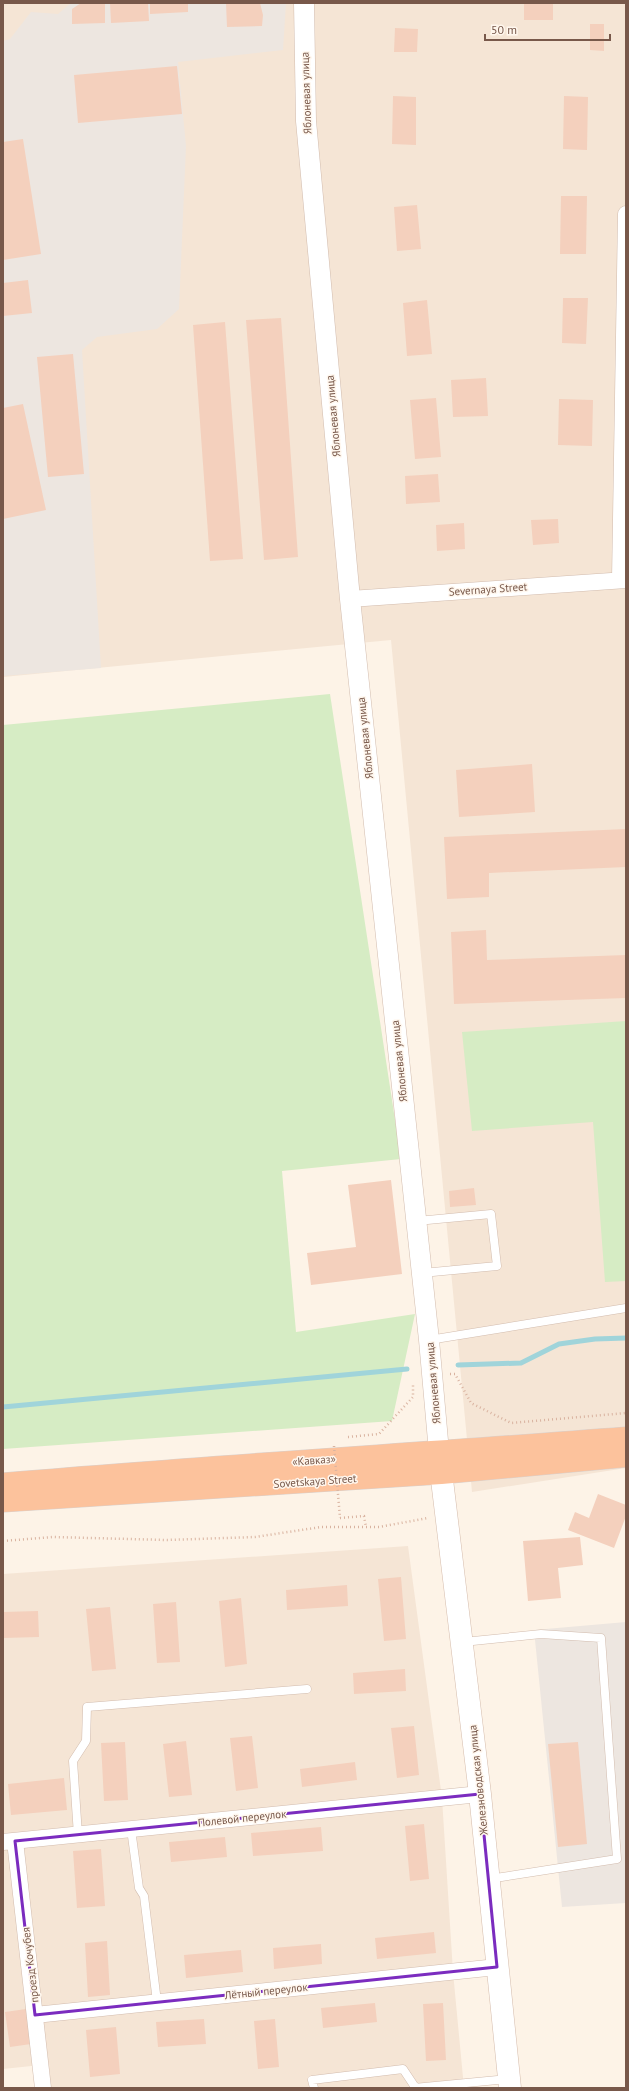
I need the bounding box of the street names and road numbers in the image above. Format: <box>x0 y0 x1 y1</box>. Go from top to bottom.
street label: Яблоневая улица <box>298 52 314 134</box>
street label: Яблоневая улица <box>322 374 344 458</box>
street label: Severnaya Street <box>448 579 528 599</box>
street label: Яблоневая улица <box>354 696 376 780</box>
street label: Яблоневая улица <box>388 1019 410 1103</box>
street label: Яблоневая улица <box>422 1341 444 1425</box>
street label: «Кавказ» <box>292 1451 336 1469</box>
street label: Sovetskaya Street <box>273 1471 357 1491</box>
street label: Железноводская улица <box>465 1724 491 1837</box>
street label: Полевой переулок <box>197 1806 288 1830</box>
street label: проезд Кочубея <box>18 1926 42 2004</box>
street label: Лётный переулок <box>223 1980 309 2002</box>

